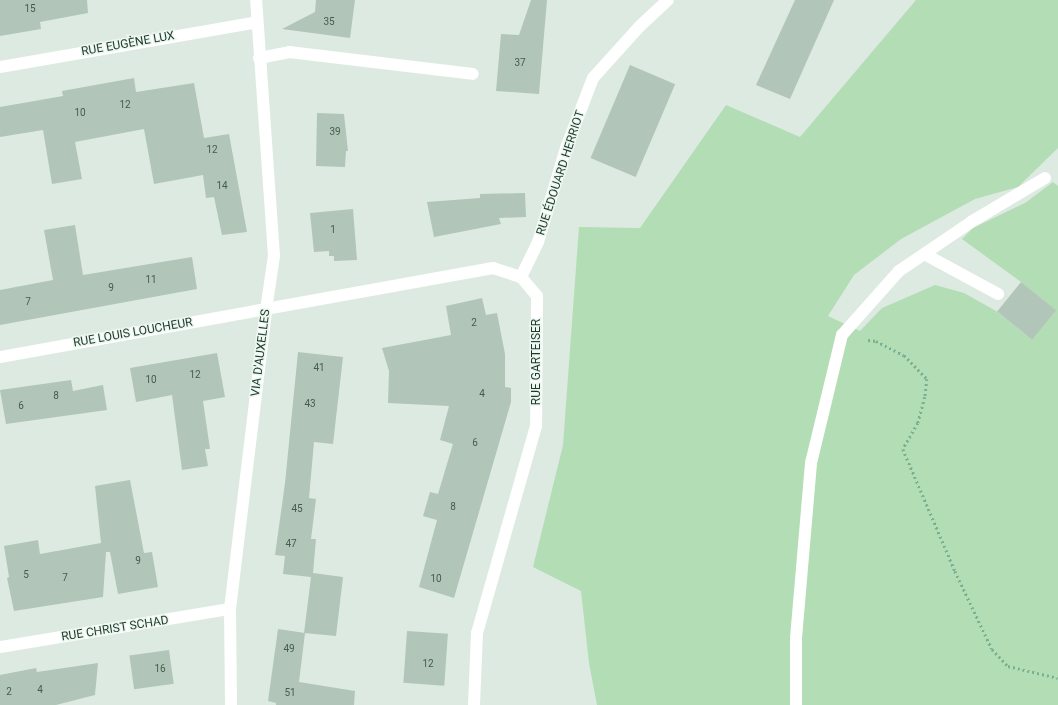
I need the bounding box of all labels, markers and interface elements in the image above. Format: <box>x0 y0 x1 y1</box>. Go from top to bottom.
house number: 15 <box>24 3 36 15</box>
house number: 35 <box>323 16 335 28</box>
street label: RUE EUGÈNE LUX <box>80 29 176 59</box>
house number: 37 <box>514 57 526 69</box>
house number: 12 <box>119 99 131 111</box>
house number: 10 <box>74 107 86 119</box>
street label: RUE ÉDOUARD HERRIOT <box>534 109 588 237</box>
house number: 39 <box>329 126 341 138</box>
house number: 12 <box>206 144 218 156</box>
house number: 14 <box>216 180 228 192</box>
house number: 1 <box>330 224 336 236</box>
house number: 11 <box>145 274 157 286</box>
house number: 9 <box>108 282 114 294</box>
house number: 7 <box>25 296 31 308</box>
street label: VIA D'AUXELLES <box>249 309 273 397</box>
street label: RUE LOUIS LOUCHEUR <box>72 315 194 351</box>
house number: 2 <box>471 317 477 329</box>
street label: RUE GARTEISER <box>530 319 544 405</box>
house number: 41 <box>313 362 325 374</box>
house number: 12 <box>189 369 201 381</box>
house number: 10 <box>145 374 157 386</box>
house number: 4 <box>479 388 485 400</box>
house number: 8 <box>53 390 59 402</box>
house number: 43 <box>304 398 316 410</box>
house number: 6 <box>18 400 24 412</box>
house number: 6 <box>472 437 478 449</box>
house number: 8 <box>450 501 456 513</box>
house number: 45 <box>291 503 303 515</box>
house number: 47 <box>285 538 297 550</box>
house number: 9 <box>135 555 141 567</box>
house number: 5 <box>23 569 29 581</box>
house number: 7 <box>62 572 68 584</box>
house number: 10 <box>430 573 442 585</box>
street label: RUE CHRIST SCHAD <box>60 613 170 645</box>
house number: 49 <box>283 643 295 655</box>
house number: 12 <box>422 658 434 670</box>
house number: 16 <box>154 663 166 675</box>
house number: 4 <box>37 684 43 696</box>
house number: 2 <box>6 686 12 698</box>
house number: 51 <box>284 687 296 699</box>

